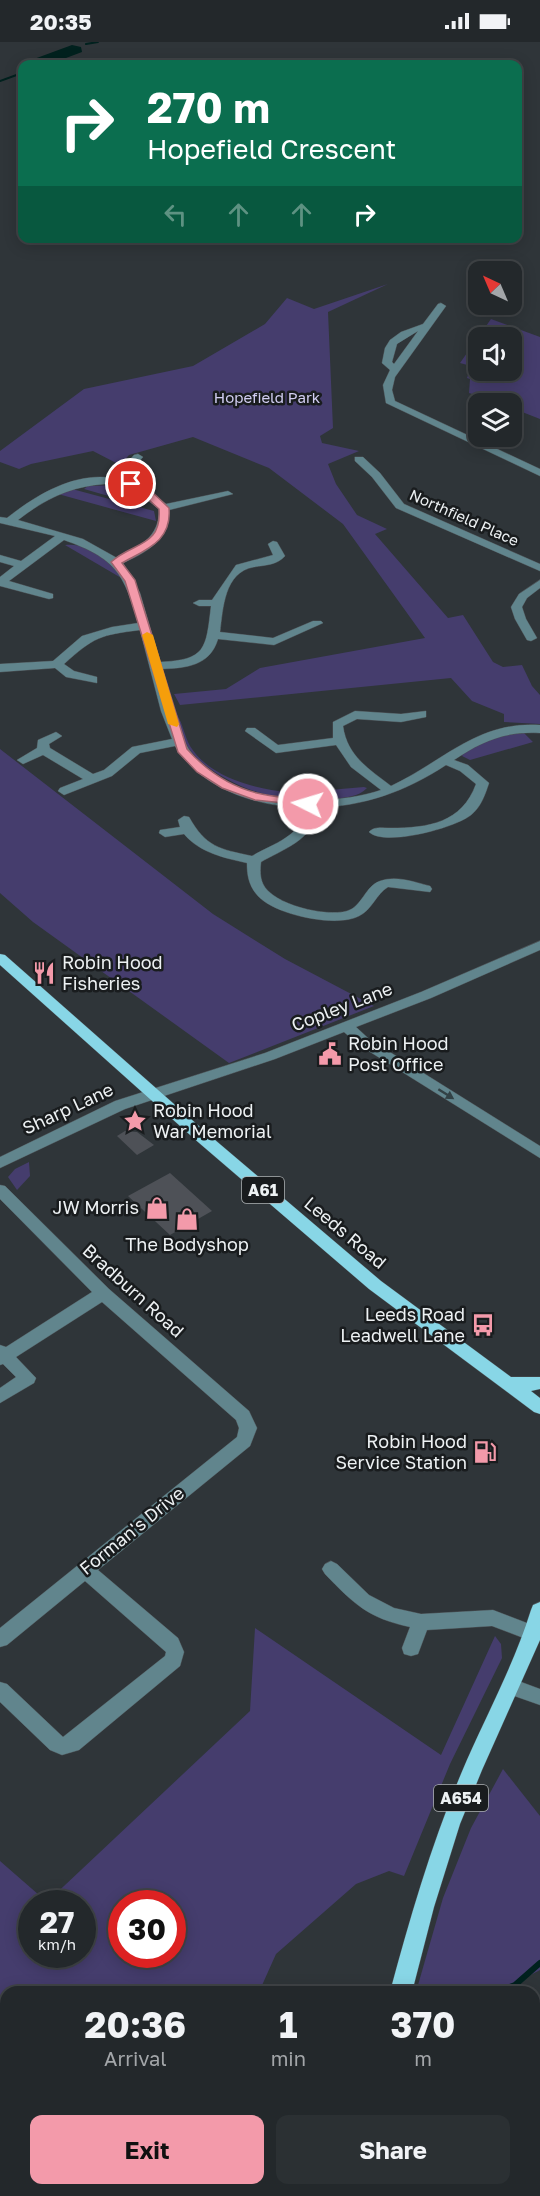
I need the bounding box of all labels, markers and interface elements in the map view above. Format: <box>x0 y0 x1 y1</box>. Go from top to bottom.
text: 20:35 <box>30 8 92 35</box>
text: 270 m <box>147 82 270 132</box>
icon: right <box>48 84 126 162</box>
text: Hopefield Crescent <box>147 133 396 165</box>
icon: left <box>159 198 192 231</box>
icon: ahead <box>222 198 255 231</box>
icon: ahead <box>285 198 318 231</box>
icon: right <box>348 198 381 231</box>
north arrow <box>468 261 522 315</box>
map controls <box>468 261 522 447</box>
button: sound <box>468 327 522 381</box>
park label: Hopefield Park <box>214 388 321 406</box>
button: layers <box>468 393 522 447</box>
pin <box>105 458 156 509</box>
icon: arrive <box>114 467 147 500</box>
street label: Northfield Place <box>407 485 522 549</box>
position arrow <box>276 772 340 836</box>
place label: Robin Hood Fisheries <box>62 951 163 994</box>
restaurant icon: Robin Hood Fisheries <box>31 960 57 986</box>
street label: Copley Lane <box>288 977 395 1035</box>
place label: Robin Hood Post Office <box>348 1032 449 1075</box>
public building icon: Robin Hood Post Office <box>317 1041 343 1067</box>
street label: Sharp Lane <box>19 1078 116 1139</box>
one-way arrow <box>438 1088 454 1099</box>
place label: Robin Hood War Memorial <box>153 1099 272 1142</box>
place icon: Robin Hood War Memorial <box>122 1108 148 1134</box>
road number: A61 <box>242 1177 284 1203</box>
street label: Leeds Road <box>300 1192 391 1273</box>
shop icon: JW Morris <box>144 1195 170 1221</box>
place label: JW Morris <box>53 1196 139 1218</box>
shop icon: The Bodyshop <box>174 1206 200 1232</box>
place label: The Bodyshop <box>125 1233 249 1255</box>
street label: Bradburn Road <box>78 1239 189 1342</box>
place label: Leeds Road Leadwell Lane <box>340 1303 465 1346</box>
bus stop icon: Leeds Road Leadwell Lane <box>470 1312 496 1338</box>
place label: Robin Hood Service Station <box>336 1430 467 1473</box>
fuel station icon: Robin Hood Service Station <box>472 1439 498 1465</box>
street label: Forman's Drive <box>75 1481 188 1579</box>
road number: A654 <box>434 1785 488 1811</box>
speed limit sign: 30 <box>108 1890 186 1968</box>
text: 27 <box>40 1904 74 1940</box>
text: km/h <box>38 1935 76 1953</box>
text: 20:36 <box>84 2003 186 2046</box>
text: 1 <box>279 2003 298 2046</box>
text: 370 <box>391 2003 456 2046</box>
text: Arrival <box>104 2046 167 2070</box>
text: min <box>271 2046 306 2070</box>
text: m <box>414 2046 432 2070</box>
button: Exit <box>30 2115 264 2184</box>
button: Share <box>276 2115 510 2184</box>

